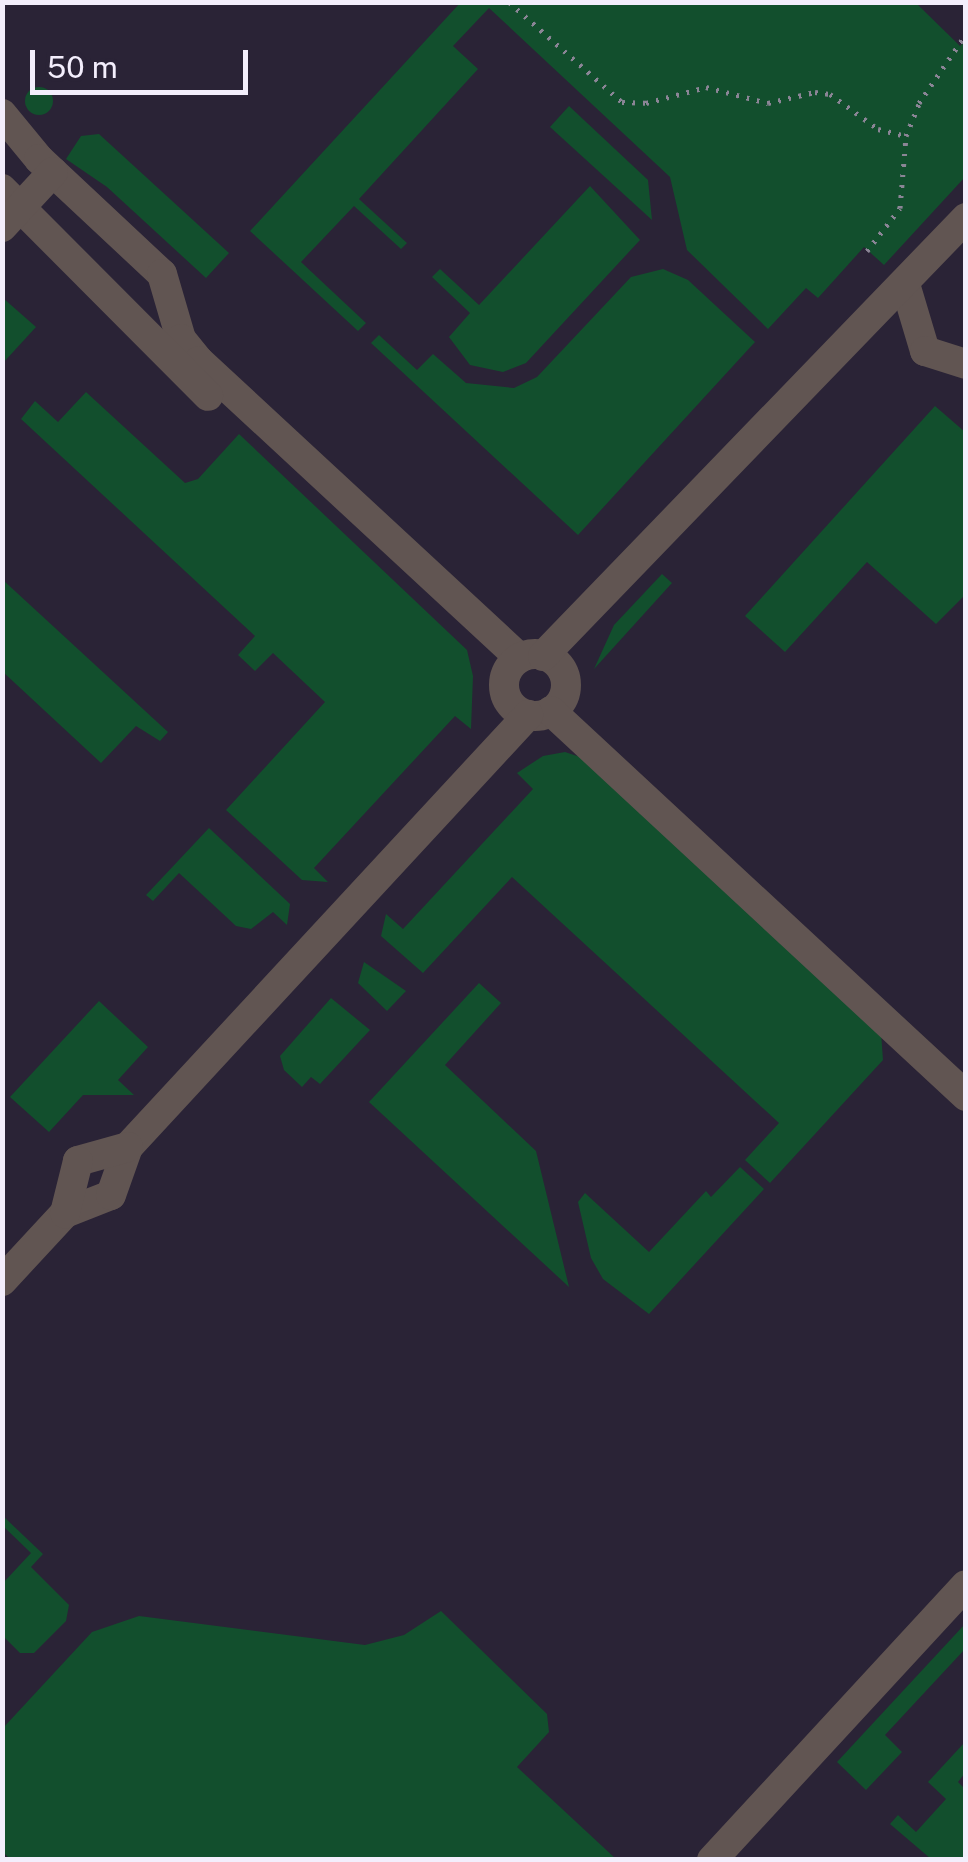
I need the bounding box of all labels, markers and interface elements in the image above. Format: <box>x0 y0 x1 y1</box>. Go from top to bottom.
scale bar <box>35 30 252 92</box>
text: 50 m <box>47 49 118 85</box>

